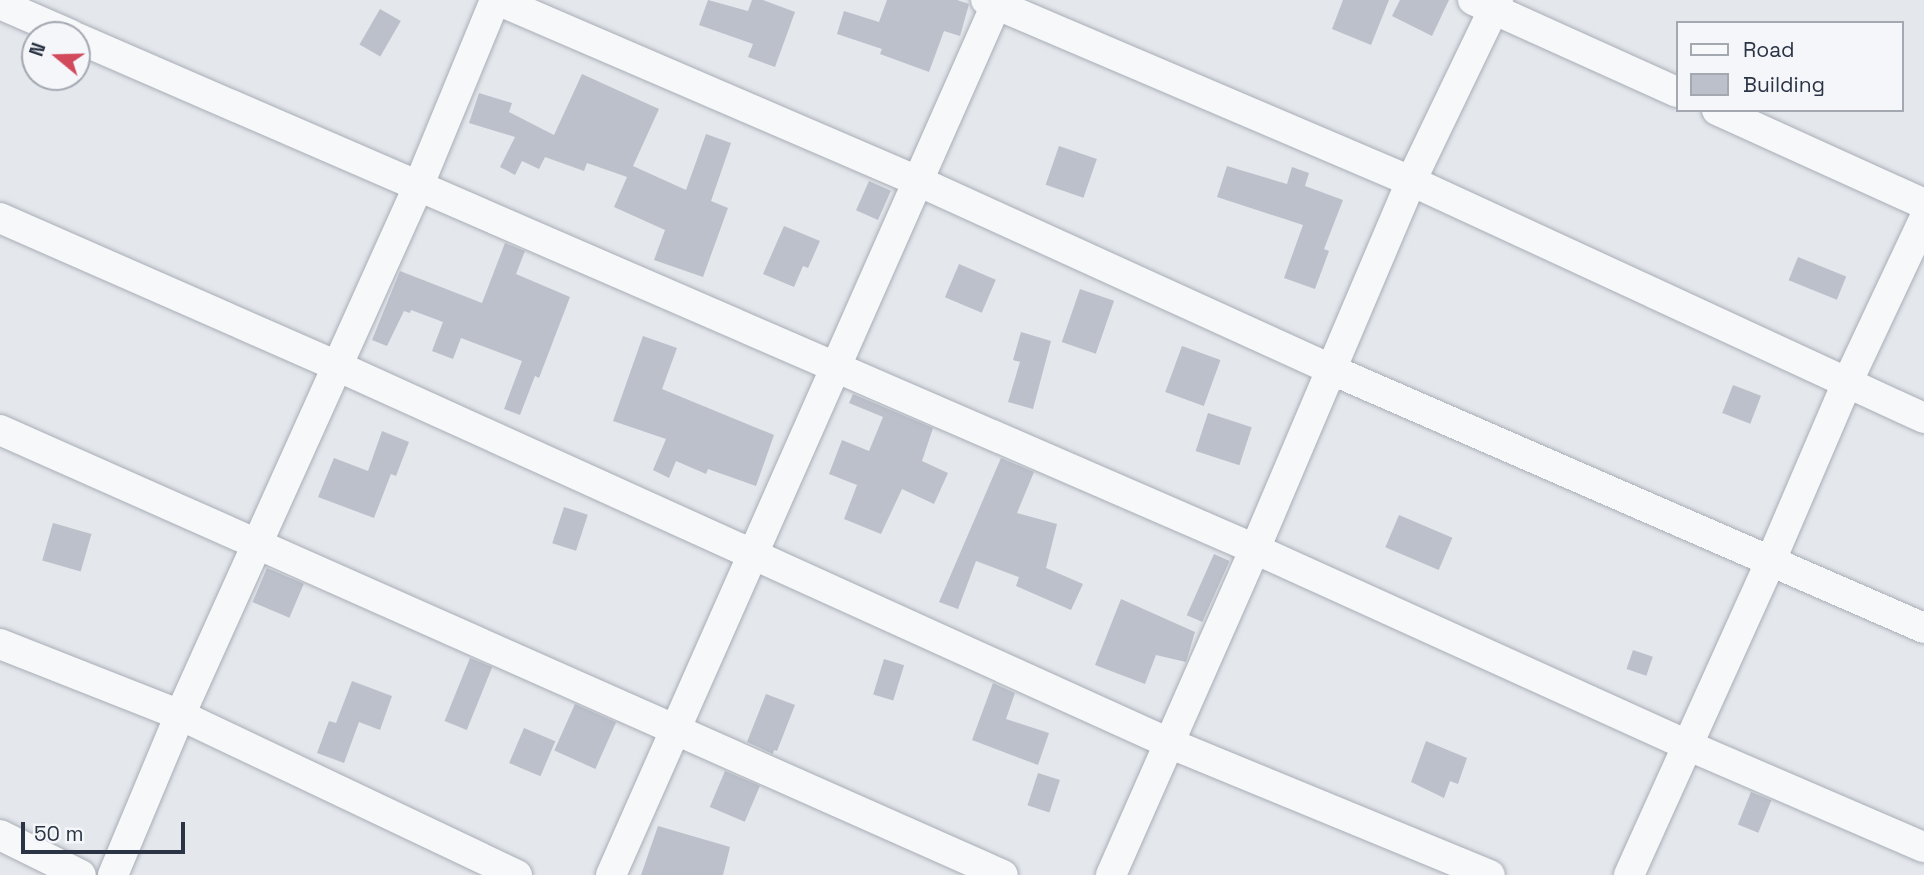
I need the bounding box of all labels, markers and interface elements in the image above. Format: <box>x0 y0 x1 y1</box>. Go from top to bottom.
north arrow <box>21 21 91 91</box>
legend <box>1675 21 1903 112</box>
text: Road <box>1743 36 1795 63</box>
text: N <box>24 40 51 60</box>
text: Building <box>1743 71 1825 98</box>
scale bar <box>24 808 189 852</box>
text: 50 m <box>34 820 84 847</box>

